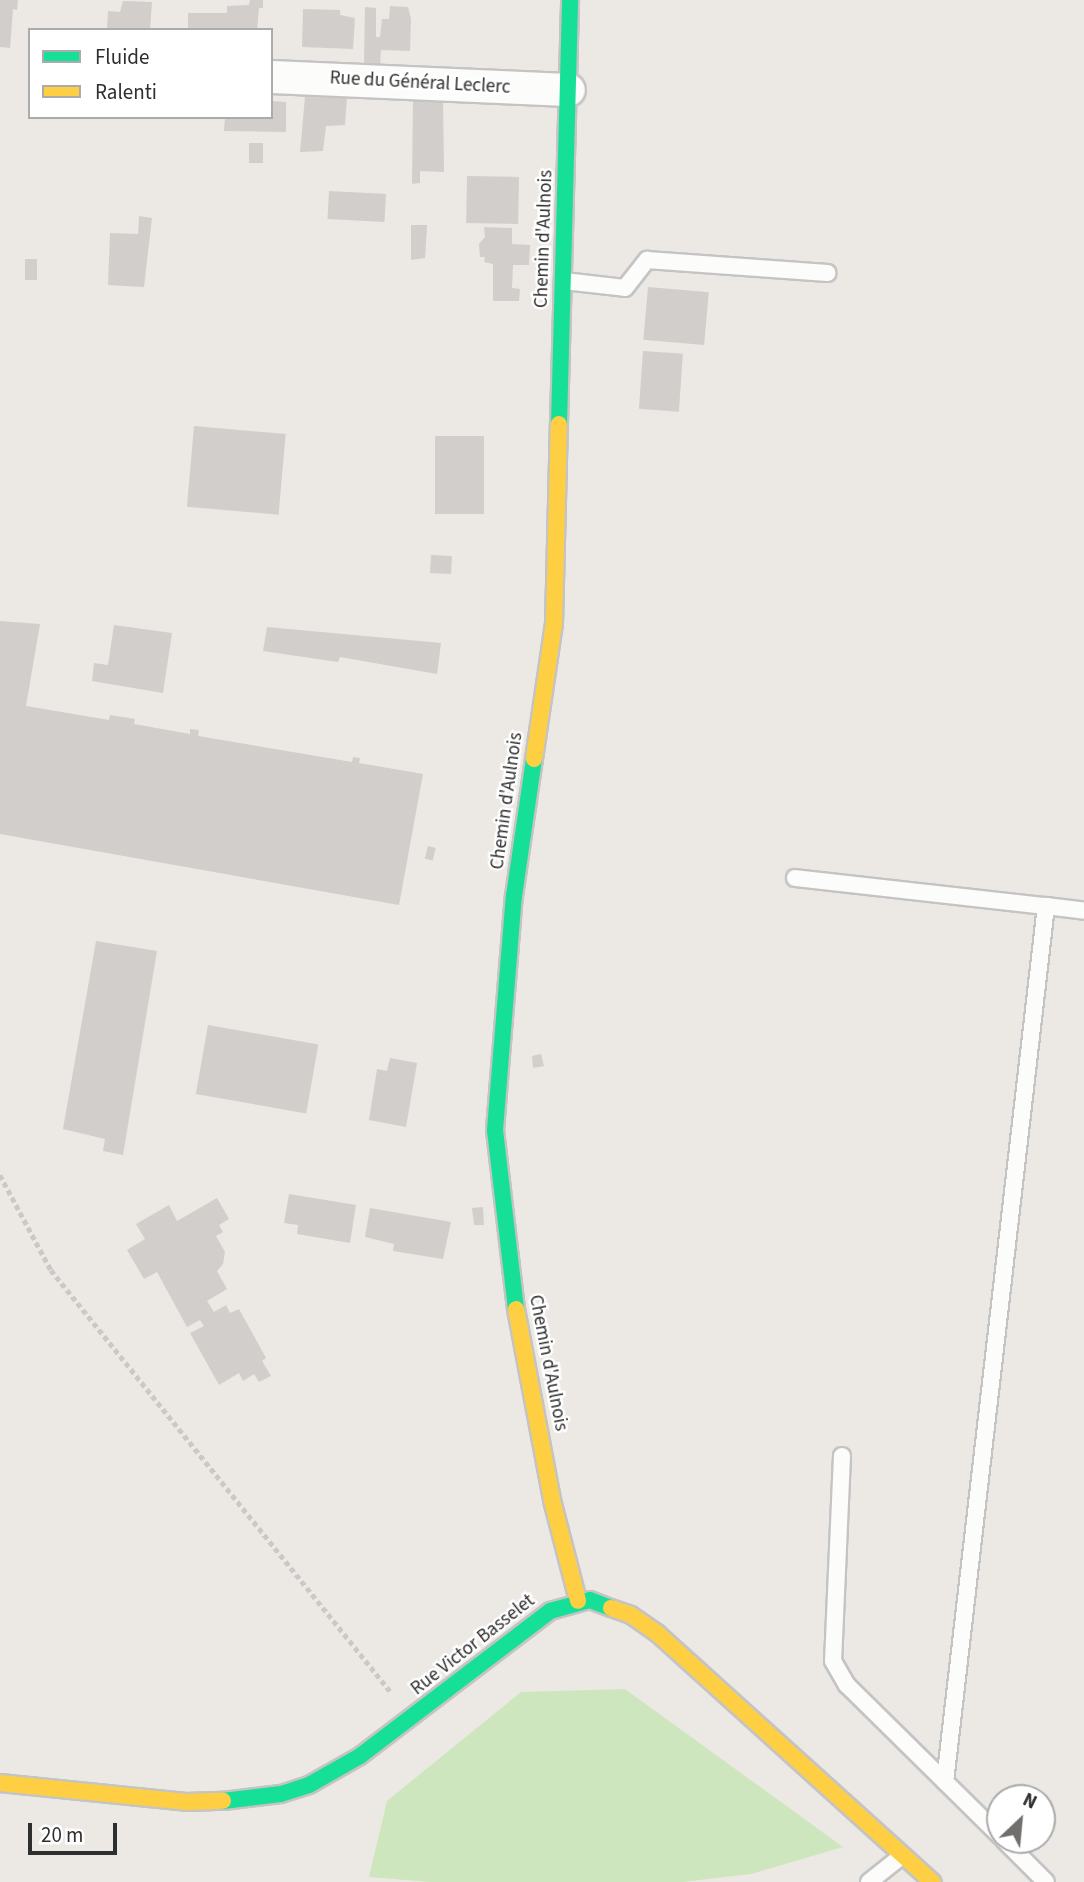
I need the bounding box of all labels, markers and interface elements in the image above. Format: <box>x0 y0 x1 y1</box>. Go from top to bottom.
legend <box>28 28 273 119</box>
text: Fluide <box>95 42 149 72</box>
street label: Rue du Général Leclerc <box>329 67 511 99</box>
text: Ralenti <box>95 77 157 107</box>
street label: Chemin d'Aulnois <box>530 170 558 308</box>
street label: Chemin d'Aulnois <box>486 731 528 871</box>
street label: Chemin d'Aulnois <box>524 1293 572 1433</box>
street label: Rue Victor Basselet <box>407 1590 539 1700</box>
north arrow <box>986 1784 1056 1854</box>
text: N <box>1018 1787 1041 1816</box>
scale bar <box>32 1808 121 1852</box>
text: 20 m <box>41 1820 83 1850</box>

